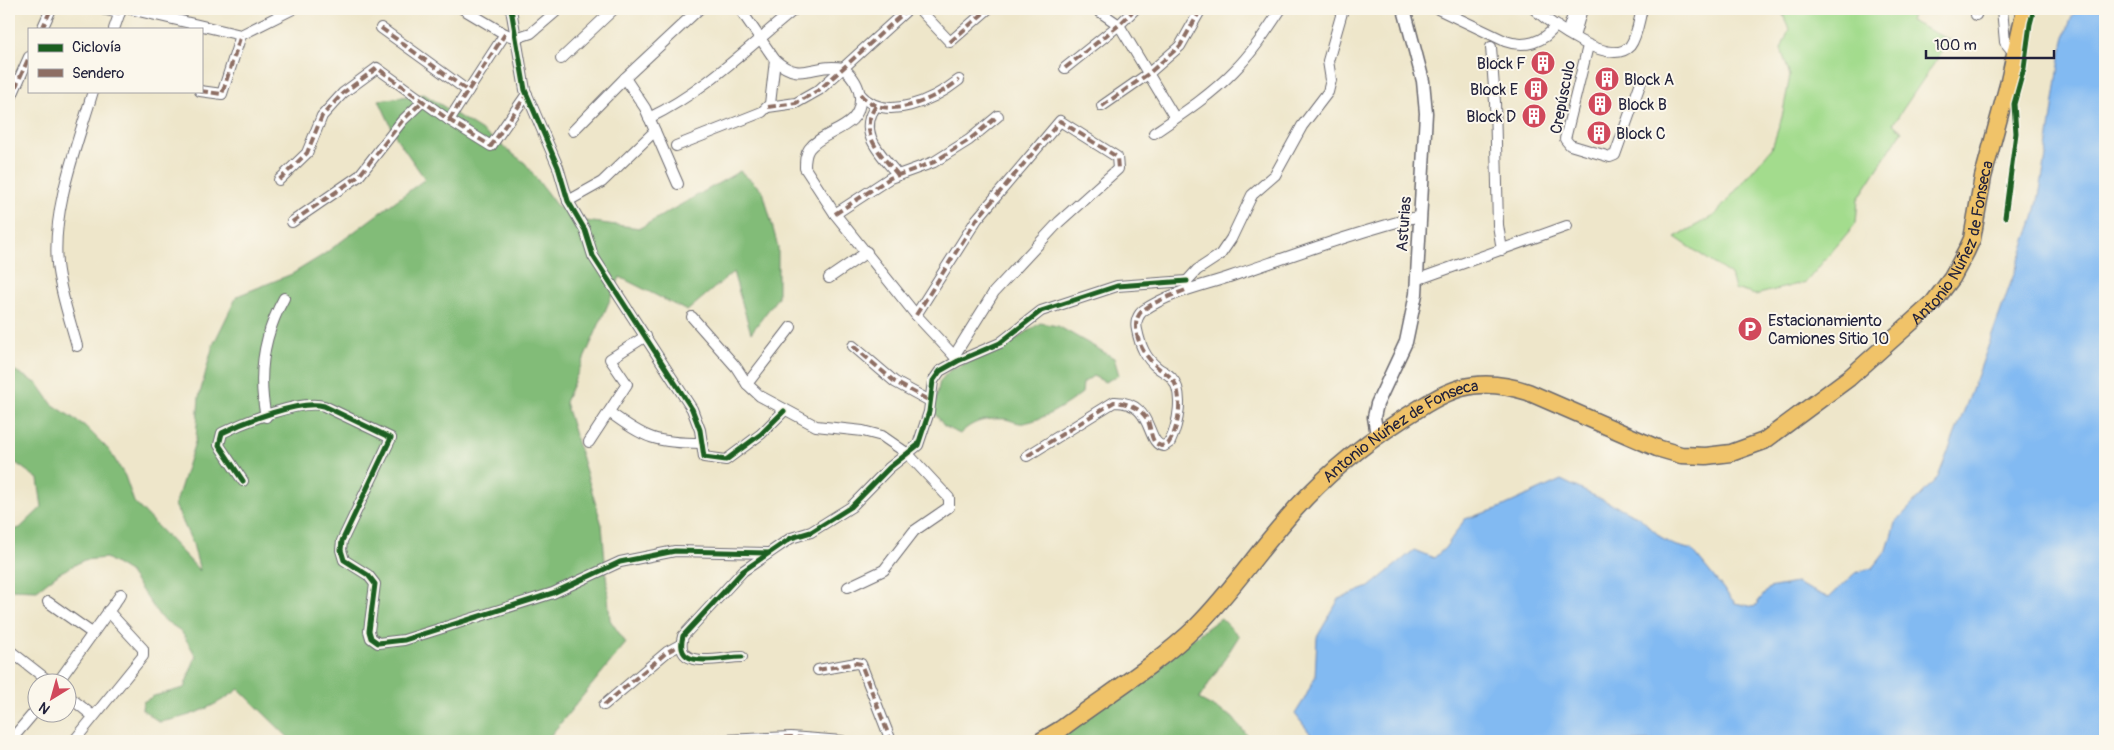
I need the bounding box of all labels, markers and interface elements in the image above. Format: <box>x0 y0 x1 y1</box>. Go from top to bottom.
legend <box>28 28 202 92</box>
scale bar <box>1926 28 2054 60</box>
text: 100 m <box>1934 36 1977 55</box>
text: Ciclovía <box>72 38 121 57</box>
building icon: Block F <box>1530 50 1556 76</box>
place label: Block F <box>1477 54 1526 74</box>
street label: Crepúsculo <box>1546 58 1580 136</box>
text: Sendero <box>72 64 124 83</box>
building icon: Block A <box>1594 66 1620 92</box>
place label: Block A <box>1624 70 1674 90</box>
building icon: Block E <box>1523 76 1549 102</box>
place label: Block E <box>1470 80 1518 100</box>
building icon: Block B <box>1587 91 1613 117</box>
place label: Block B <box>1618 95 1667 115</box>
building icon: Block D <box>1521 103 1547 129</box>
place label: Block D <box>1466 107 1516 127</box>
building icon: Block C <box>1586 120 1612 146</box>
place label: Block C <box>1616 124 1666 144</box>
street label: Antonio Núñez de Fonseca <box>1907 158 1998 329</box>
street label: Asturias <box>1392 196 1416 252</box>
place label: Estacionamiento Camiones Sitio 10 <box>1768 311 1889 349</box>
parking icon: Estacionamiento Camiones Sitio 10 <box>1737 316 1763 342</box>
street label: Antonio Núñez de Fonseca <box>1319 376 1480 487</box>
north arrow <box>28 672 78 722</box>
text: N <box>36 698 53 718</box>

